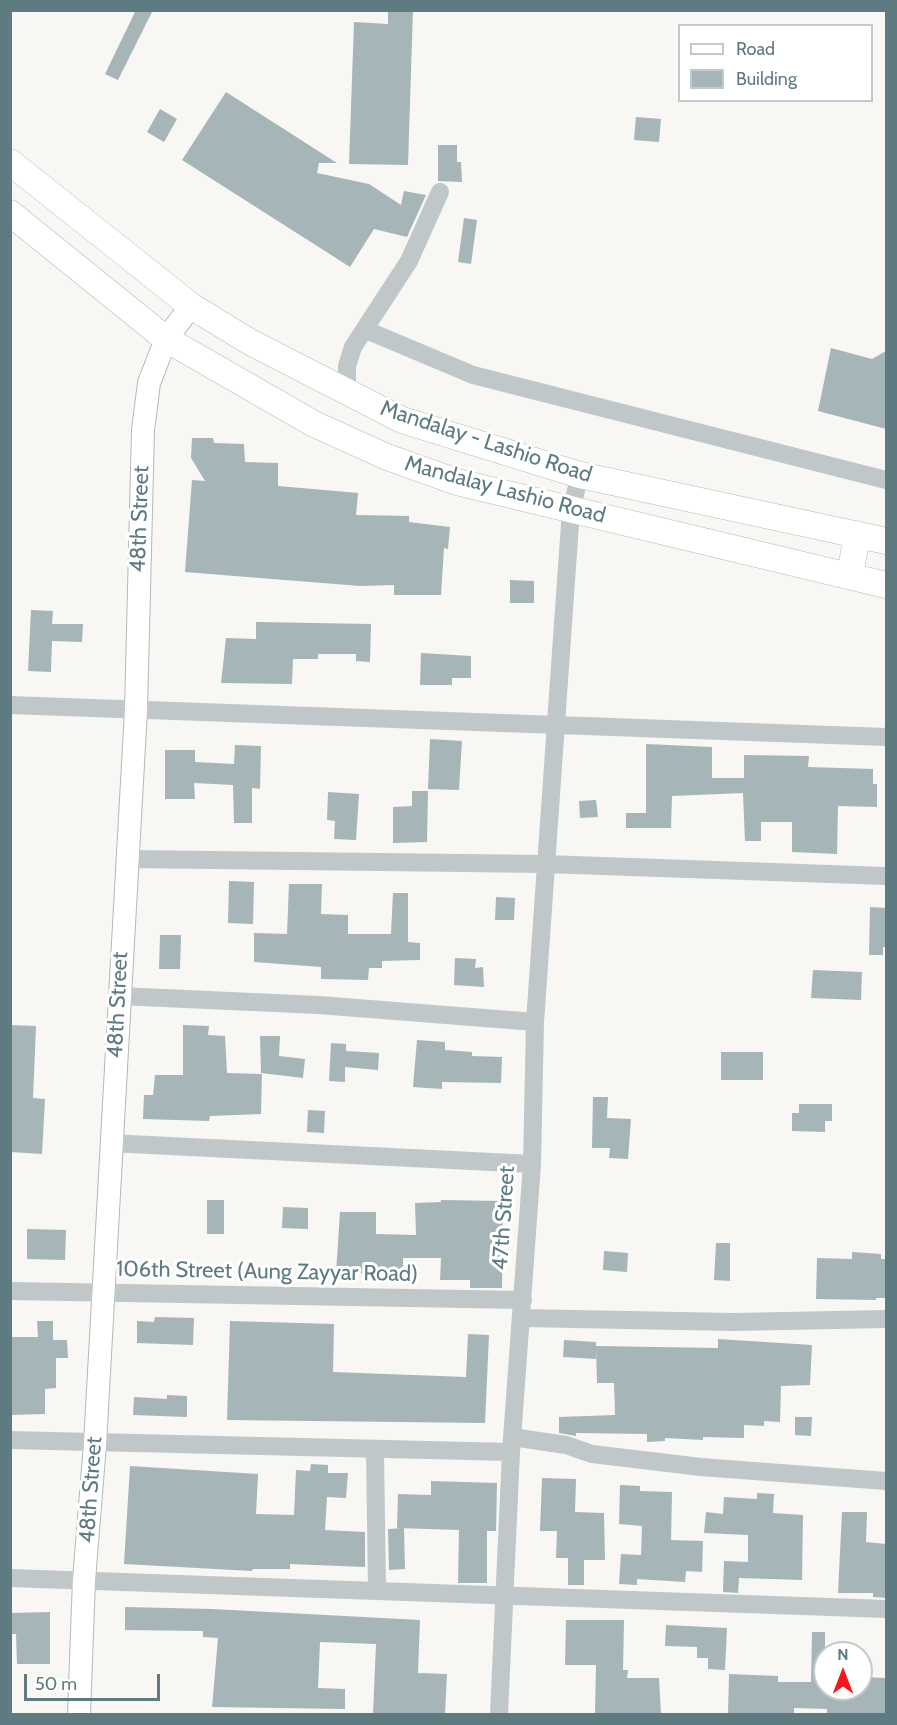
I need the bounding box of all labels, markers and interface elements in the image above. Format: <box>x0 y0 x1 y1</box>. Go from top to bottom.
legend <box>678 24 873 102</box>
text: Road <box>736 38 775 60</box>
text: Building <box>736 68 797 90</box>
street label: Mandalay - Lashio Road <box>377 395 595 489</box>
street label: Mandalay Lashio Road <box>402 450 608 530</box>
street label: 48th Street <box>125 465 155 573</box>
street label: 48th Street <box>102 951 134 1059</box>
street label: 47th Street <box>487 1165 521 1271</box>
street label: 106th Street (Aung Zayyar Road) <box>116 1256 418 1288</box>
street label: 48th Street <box>74 1436 108 1544</box>
north arrow <box>813 1641 873 1701</box>
text: N <box>837 1645 849 1664</box>
scale bar <box>27 1662 164 1700</box>
text: 50 m <box>35 1673 77 1695</box>

